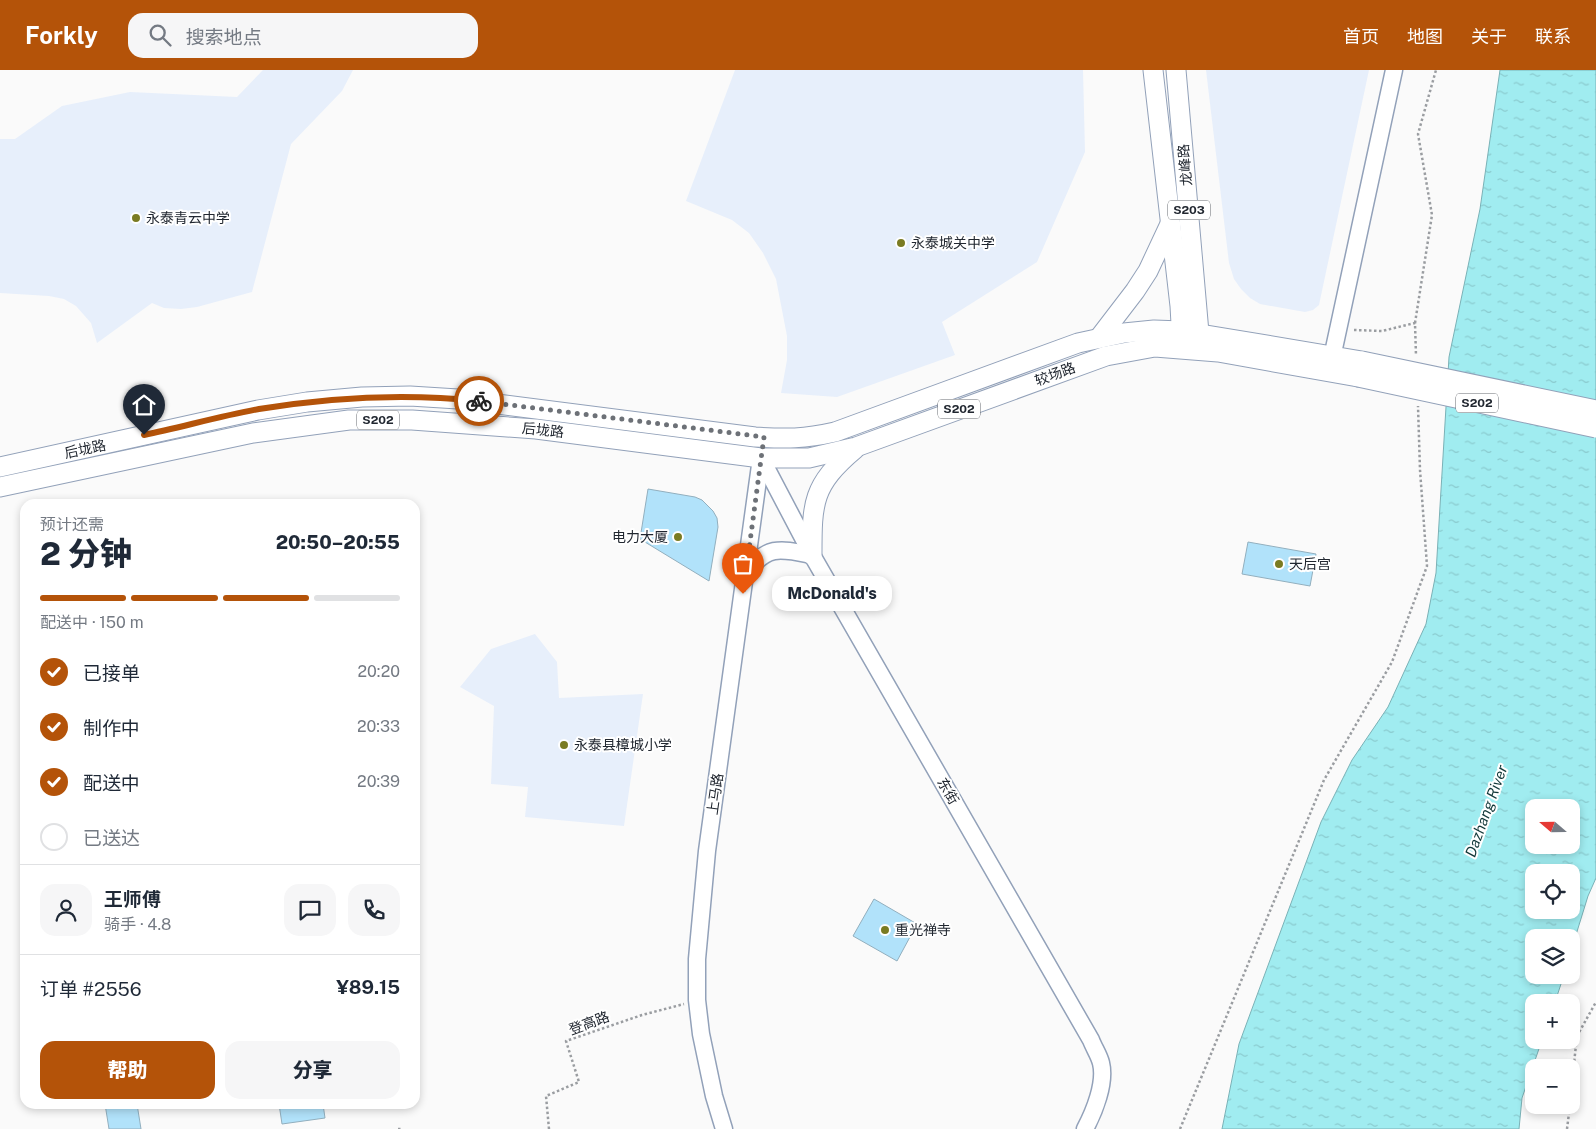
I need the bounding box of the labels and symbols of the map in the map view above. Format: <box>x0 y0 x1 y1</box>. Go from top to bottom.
street label: 龙峰路 <box>1175 143 1195 187</box>
road number: S203 <box>1168 200 1210 220</box>
place label: 永泰青云中学 <box>146 210 230 226</box>
marker: 永泰青云中学 <box>130 212 142 224</box>
place label: 永泰城关中学 <box>911 235 995 251</box>
marker: 永泰城关中学 <box>895 237 907 249</box>
street label: 较场路 <box>1033 359 1077 389</box>
courier <box>454 376 504 426</box>
pin <box>123 384 165 435</box>
road number: S202 <box>1456 393 1498 412</box>
road number: S202 <box>938 399 980 418</box>
road number: S202 <box>357 410 399 430</box>
street label: 后垅路 <box>521 420 565 440</box>
street label: 后垅路 <box>63 437 107 461</box>
place label: 电力大厦 <box>612 529 668 545</box>
marker: 电力大厦 <box>672 531 684 543</box>
pin <box>722 543 764 594</box>
place label: 天后宫 <box>1289 556 1331 572</box>
marker: 天后宫 <box>1273 558 1285 570</box>
callout: McDonald's <box>773 576 893 612</box>
place label: 永泰县樟城小学 <box>574 737 672 753</box>
marker: 永泰县樟城小学 <box>558 739 570 751</box>
water label: Dazhang River <box>1461 762 1511 859</box>
street label: 上马路 <box>704 772 726 816</box>
street label: 东街 <box>934 775 962 807</box>
north arrow <box>1525 799 1580 854</box>
place label: 重光禅寺 <box>895 922 951 938</box>
marker: 重光禅寺 <box>879 924 891 936</box>
street label: 登高路 <box>567 1008 611 1038</box>

